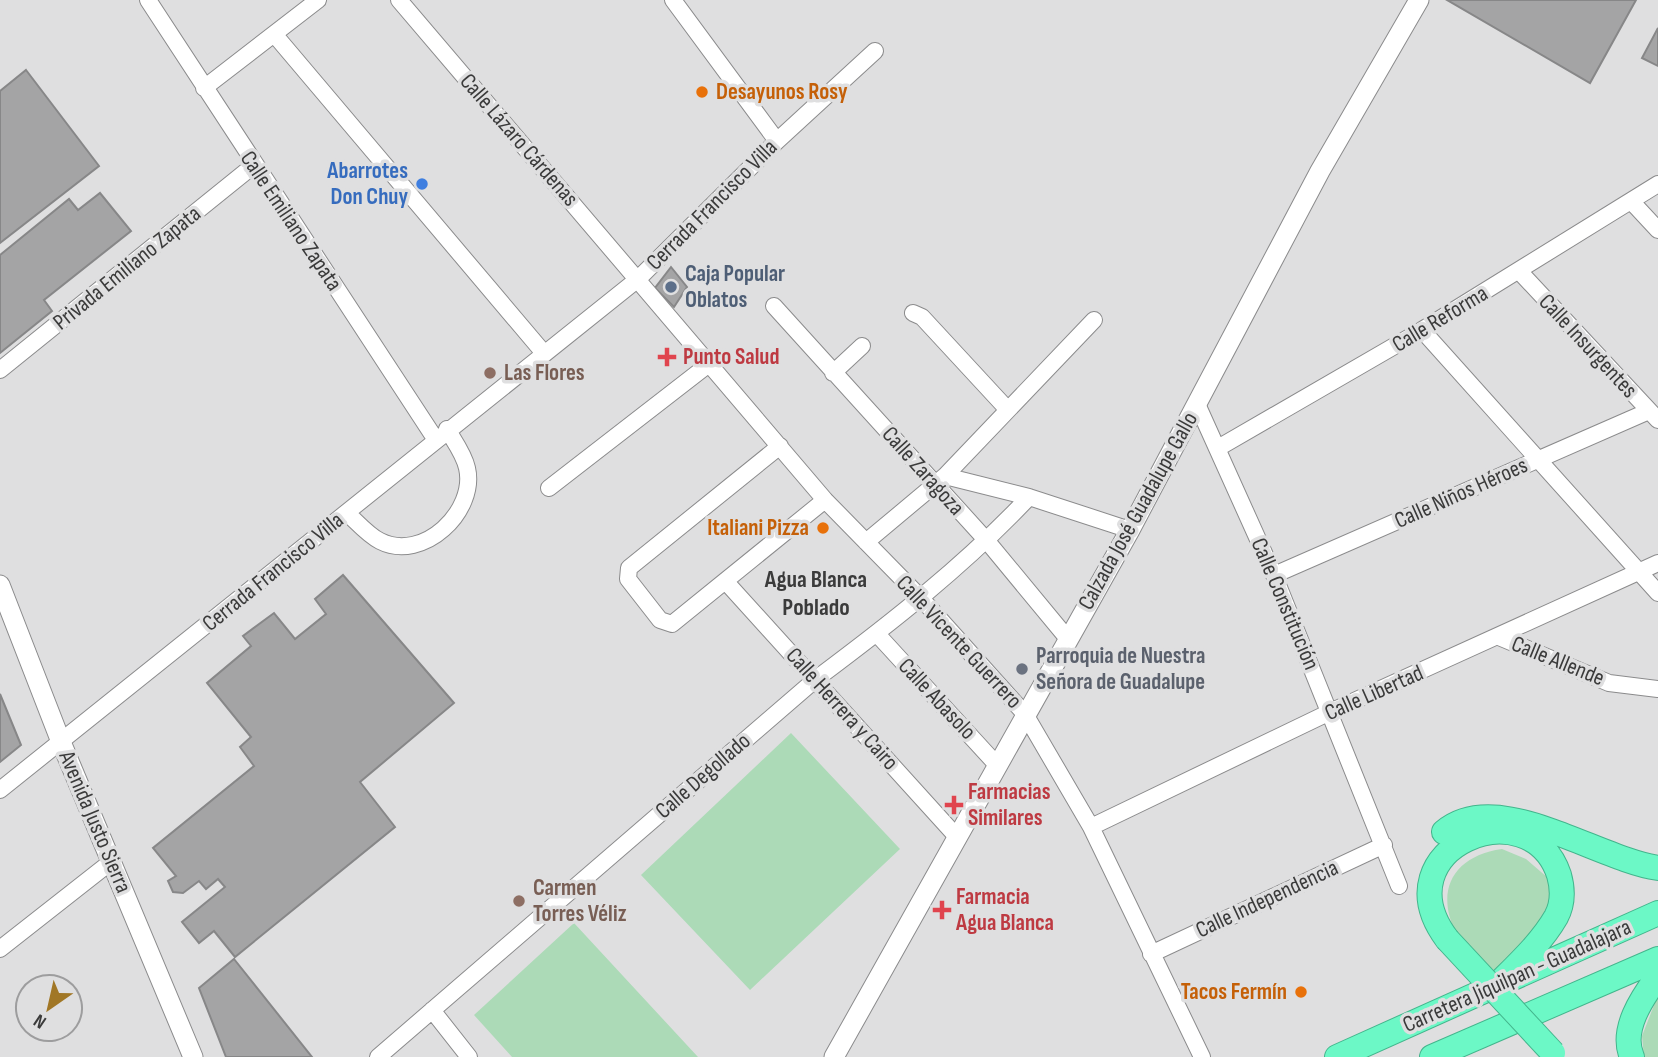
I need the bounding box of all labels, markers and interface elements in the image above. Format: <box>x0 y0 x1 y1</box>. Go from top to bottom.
street label: Calle Lázaro Cárdenas <box>454 68 584 212</box>
place label: Desayunos Rosy <box>716 78 848 106</box>
marker: Desayunos Rosy <box>694 84 710 100</box>
street label: Cerrada Francisco Villa <box>641 134 783 276</box>
street label: Calle Emiliano Zapata <box>234 146 348 296</box>
place label: Abarrotes Don Chuy <box>326 157 408 211</box>
marker: Abarrotes Don Chuy <box>414 176 430 192</box>
street label: Privada Emiliano Zapata <box>48 200 206 336</box>
place label: Caja Popular Oblatos <box>685 260 785 314</box>
marker: Caja Popular Oblatos <box>663 279 679 295</box>
street label: Calle Reforma <box>1387 280 1493 358</box>
street label: Calle Insurgentes <box>1533 288 1643 404</box>
place label: Punto Salud <box>683 343 779 371</box>
marker: Punto Salud <box>657 347 677 367</box>
place label: Las Flores <box>504 359 585 387</box>
marker: Las Flores <box>482 365 498 381</box>
street label: Calzada José Guadalupe Gallo <box>1072 407 1204 615</box>
street label: Calle Zaragoza <box>876 421 970 521</box>
street label: Calle Niños Héroes <box>1390 451 1532 535</box>
street label: Cerrada Francisco Villa <box>197 506 349 638</box>
place label: Italiani Pizza <box>707 514 809 542</box>
marker: Italiani Pizza <box>815 520 831 536</box>
street label: Calle Constitución <box>1245 534 1325 674</box>
district label: Agua Blanca Poblado <box>764 565 867 622</box>
street label: Calle Vicente Guerrero <box>890 570 1028 714</box>
street label: Calle Allende <box>1507 630 1609 692</box>
street label: Calle Herrera y Cairo <box>780 642 904 776</box>
place label: Parroquia de Nuestra Señora de Guadalupe <box>1036 642 1205 696</box>
street label: Calle Abasolo <box>892 652 982 746</box>
street label: Calle Libertad <box>1320 659 1428 727</box>
marker: Parroquia de Nuestra Señora de Guadalupe <box>1014 661 1030 677</box>
street label: Calle Degollado <box>650 727 756 825</box>
street label: Avenida Justo Sierra <box>52 746 137 897</box>
place label: Farmacias Similares <box>968 778 1051 832</box>
marker: Farmacias Similares <box>946 797 962 813</box>
street label: Calle Independencia <box>1191 854 1343 944</box>
place label: Carmen Torres Véliz <box>533 874 627 928</box>
place label: Farmacia Agua Blanca <box>955 883 1054 937</box>
marker: Carmen Torres Véliz <box>511 893 527 909</box>
marker: Farmacia Agua Blanca <box>934 902 950 918</box>
street label: Carretera Jiquilpan - Guadalajara <box>1399 913 1635 1039</box>
north arrow <box>14 973 84 1043</box>
place label: Tacos Fermín <box>1181 978 1287 1006</box>
marker: Tacos Fermín <box>1293 984 1309 1000</box>
text: N <box>30 1008 51 1033</box>

